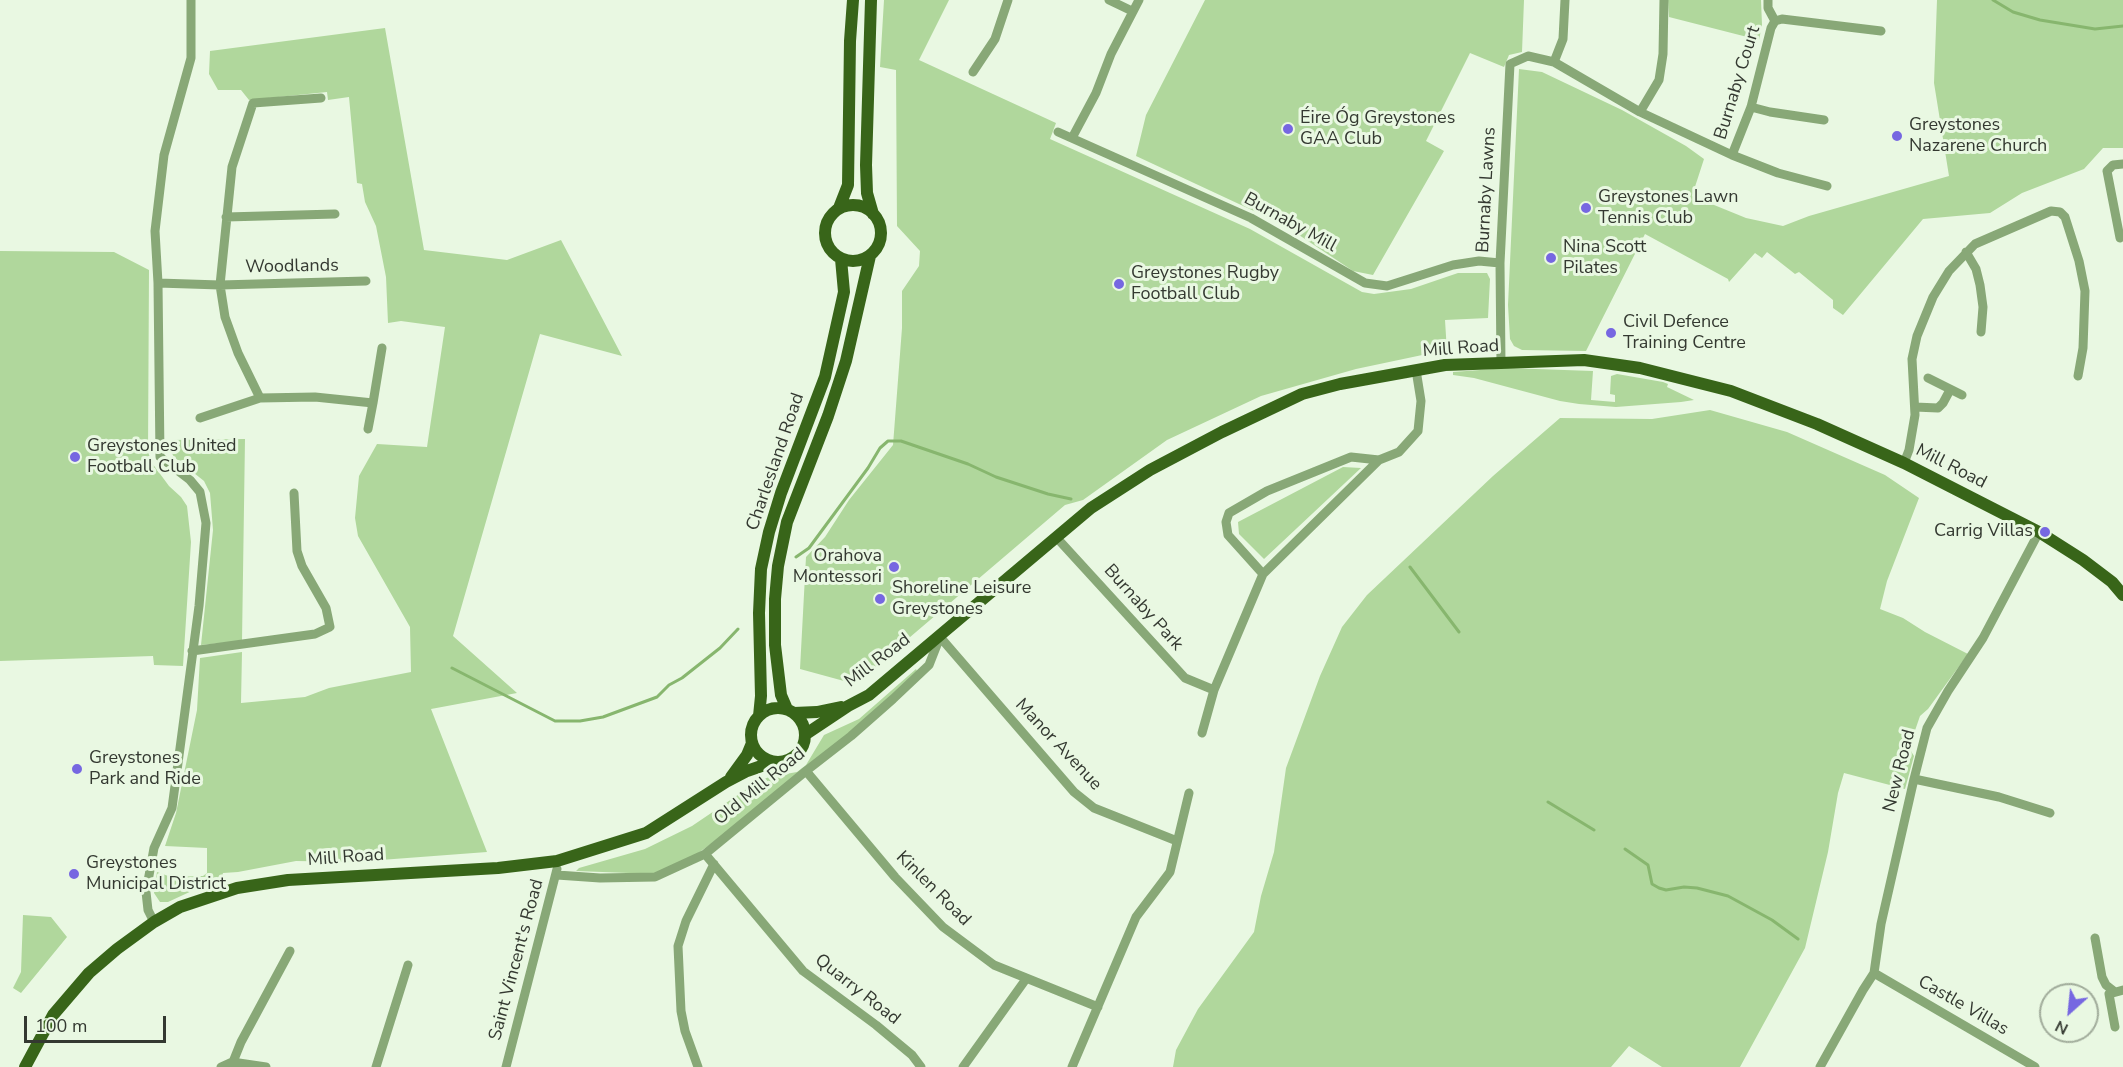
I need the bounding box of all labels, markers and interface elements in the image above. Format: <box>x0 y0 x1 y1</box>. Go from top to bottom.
street label: Burnaby Court <box>1710 24 1766 142</box>
place label: Éire Óg Greystones GAA Club <box>1300 108 1455 150</box>
place label: Greystones Nazarene Church <box>1909 115 2047 158</box>
marker: Éire Óg Greystones GAA Club <box>1281 122 1295 136</box>
street label: Burnaby Lawns <box>1473 127 1501 253</box>
marker: Greystones Nazarene Church <box>1890 129 1904 143</box>
place label: Greystones Lawn Tennis Club <box>1598 187 1738 230</box>
street label: Burnaby Mill <box>1240 189 1340 257</box>
marker: Greystones Lawn Tennis Club <box>1579 201 1593 215</box>
place label: Nina Scott Pilates <box>1563 237 1646 280</box>
marker: Nina Scott Pilates <box>1544 251 1558 265</box>
street label: Woodlands <box>245 255 339 279</box>
place label: Greystones Rugby Football Club <box>1131 263 1279 306</box>
marker: Greystones Rugby Football Club <box>1112 277 1126 291</box>
place label: Civil Defence Training Centre <box>1623 312 1746 354</box>
marker: Civil Defence Training Centre <box>1604 326 1618 340</box>
street label: Mill Road <box>1422 336 1500 362</box>
street label: Charlesland Road <box>742 390 810 534</box>
place label: Greystones United Football Club <box>87 436 237 478</box>
street label: Mill Road <box>1912 440 1990 494</box>
marker: Greystones United Football Club <box>68 450 82 464</box>
place label: Carrig Villas <box>1934 521 2033 543</box>
marker: Carrig Villas <box>2038 525 2052 539</box>
place label: Orahova Montessori <box>793 546 882 588</box>
marker: Orahova Montessori <box>887 560 901 574</box>
street label: Burnaby Park <box>1099 560 1187 656</box>
place label: Shoreline Leisure Greystones <box>892 578 1031 620</box>
marker: Shoreline Leisure Greystones <box>873 592 887 606</box>
street label: Mill Road <box>841 629 915 693</box>
street label: Manor Avenue <box>1010 695 1106 795</box>
street label: New Road <box>1879 727 1921 815</box>
street label: Old Mill Road <box>710 744 810 830</box>
place label: Greystones Park and Ride <box>89 748 201 790</box>
marker: Greystones Park and Ride <box>70 762 84 776</box>
street label: Mill Road <box>307 845 385 871</box>
street label: Kinlen Road <box>891 847 975 931</box>
place label: Greystones Municipal District <box>86 853 226 896</box>
marker: Greystones Municipal District <box>67 867 81 881</box>
street label: Saint Vincent's Road <box>485 877 549 1043</box>
street label: Quarry Road <box>810 950 904 1030</box>
street label: Castle Villas <box>1914 971 2012 1041</box>
north arrow <box>2039 983 2099 1043</box>
scale bar <box>27 1004 170 1042</box>
text: 100 m <box>35 1014 87 1038</box>
text: N <box>2051 1015 2072 1040</box>

